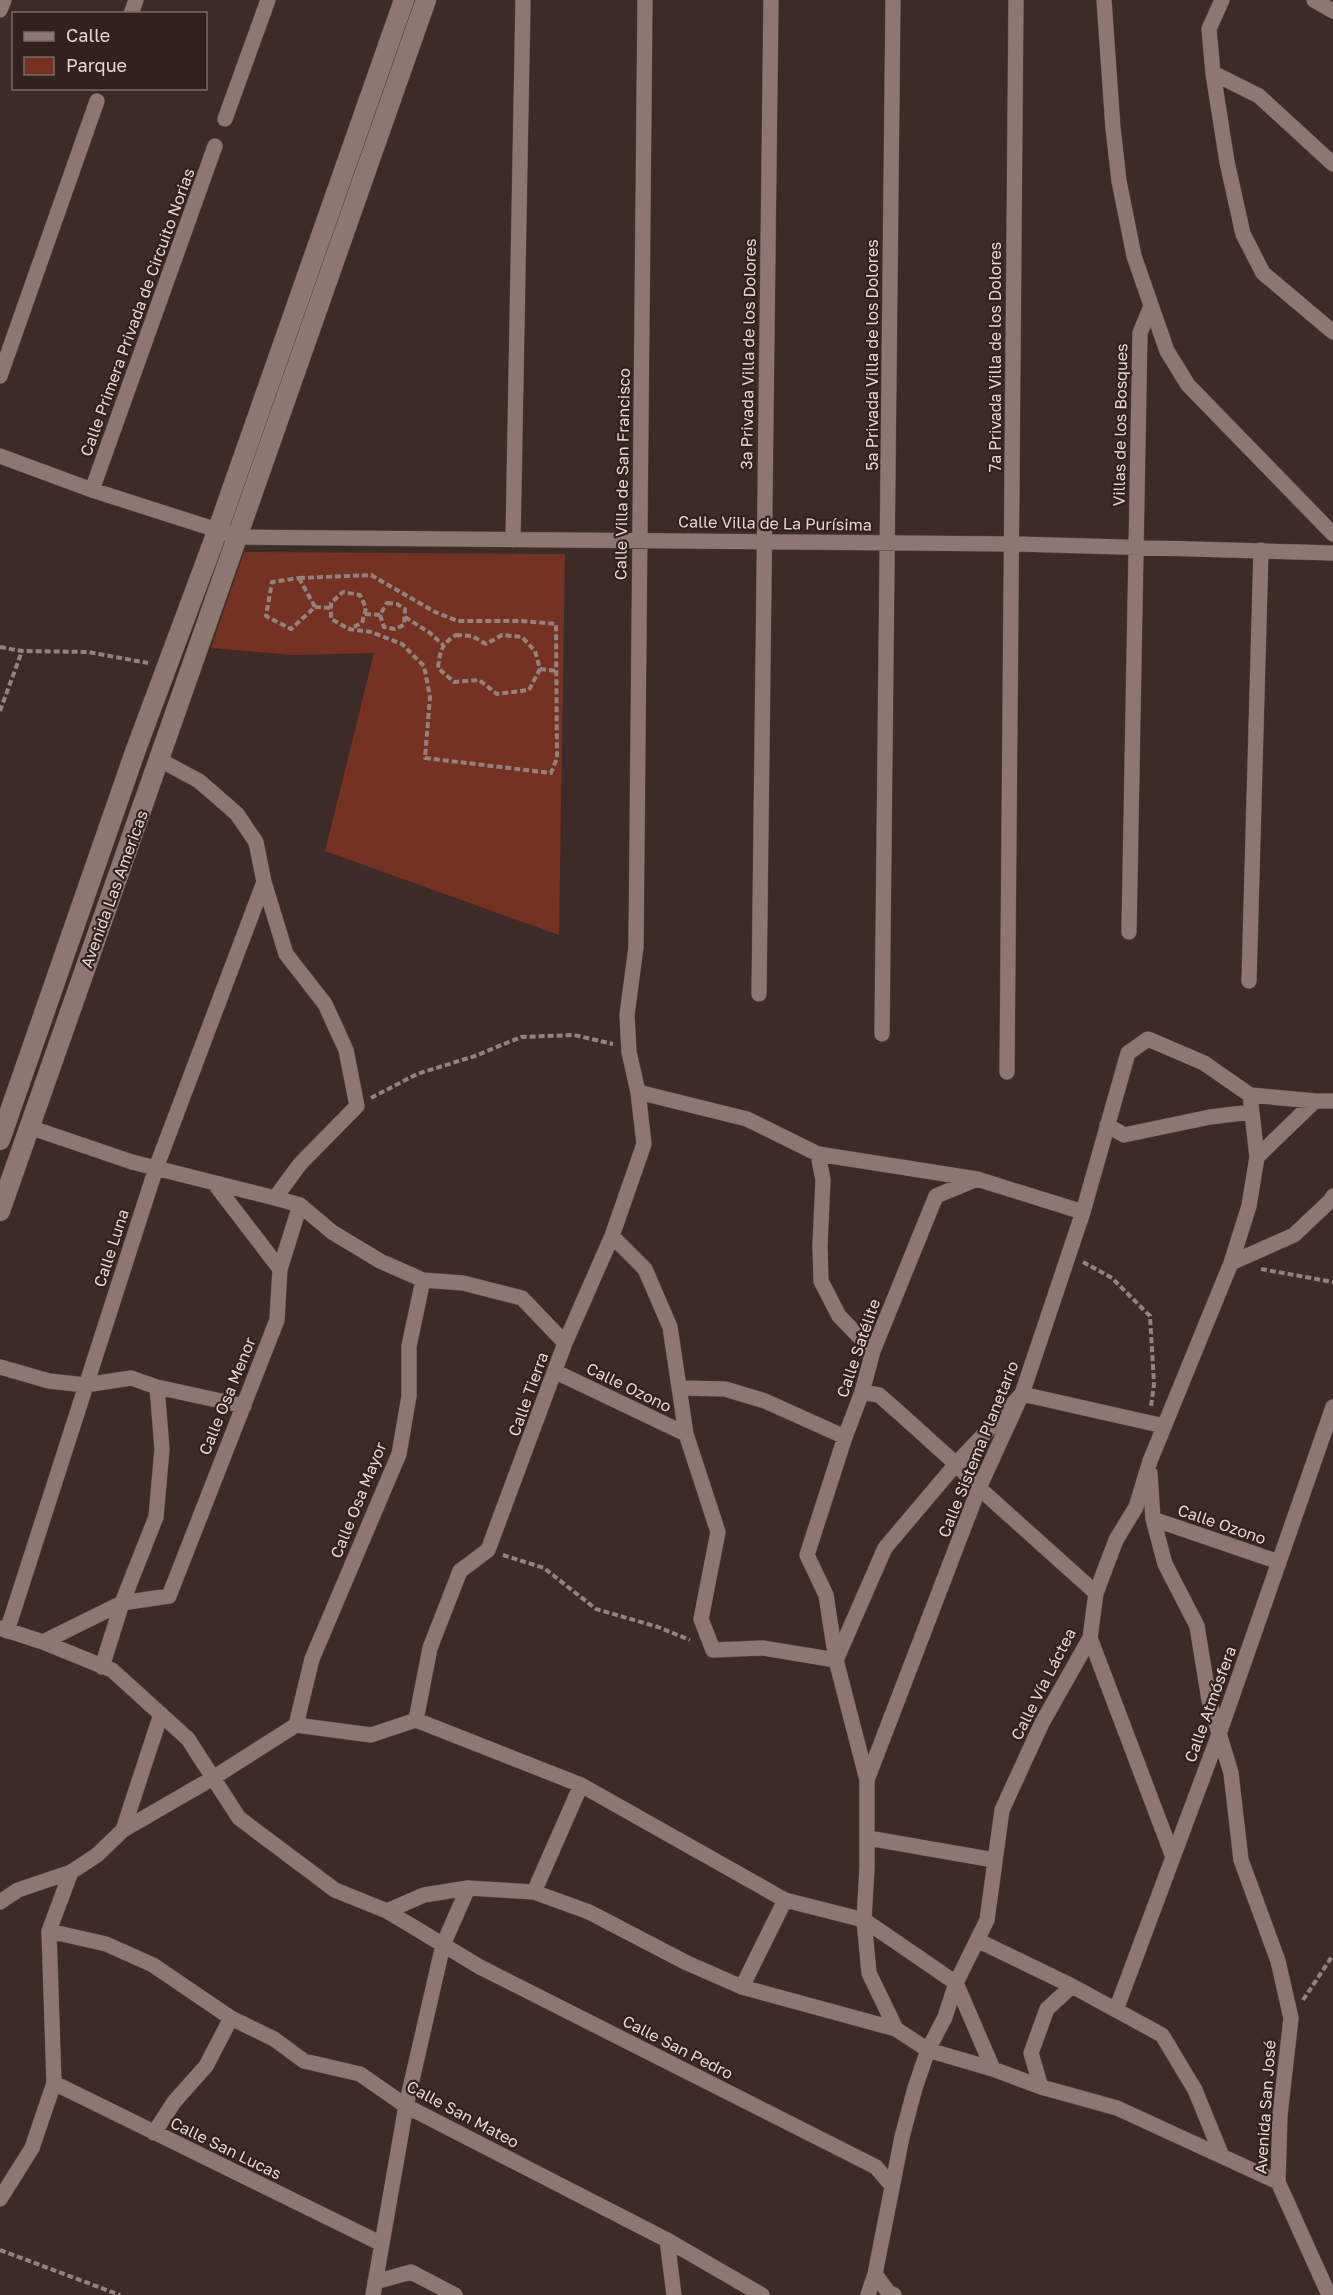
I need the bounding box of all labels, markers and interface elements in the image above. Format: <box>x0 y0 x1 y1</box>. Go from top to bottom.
legend <box>12 12 207 90</box>
text: Calle <box>66 24 110 46</box>
text: Parque <box>66 54 127 76</box>
street label: Calle Primera Privada de Circuito Norias <box>75 165 199 459</box>
street label: 3a Privada Villa de los Dolores <box>736 238 760 470</box>
street label: 5a Privada Villa de los Dolores <box>862 239 882 471</box>
street label: 7a Privada Villa de los Dolores <box>985 242 1005 472</box>
street label: Villas de los Bosques <box>1109 343 1131 507</box>
street label: Calle Villa de San Francisco <box>610 368 634 580</box>
street label: Calle Villa de La Purísima <box>678 511 872 535</box>
street label: Avenida Las Americas <box>76 807 152 971</box>
street label: Calle Luna <box>89 1207 133 1289</box>
street label: Calle Satélite <box>832 1296 884 1400</box>
street label: Calle Osa Menor <box>194 1334 260 1458</box>
street label: Calle Tierra <box>504 1349 552 1439</box>
street label: Calle Ozono <box>583 1358 675 1416</box>
street label: Calle Sistema Planetario <box>933 1358 1023 1540</box>
street label: Calle Osa Mayor <box>326 1439 390 1561</box>
street label: Calle Ozono <box>1175 1500 1269 1548</box>
street label: Calle Vía Láctea <box>1006 1625 1080 1743</box>
street label: Calle Atmósfera <box>1180 1643 1240 1765</box>
street label: Calle San Pedro <box>619 2011 737 2083</box>
street label: Avenida San José <box>1250 2039 1280 2175</box>
street label: Calle San Mateo <box>403 2076 523 2152</box>
street label: Calle San Lucas <box>167 2112 285 2184</box>

